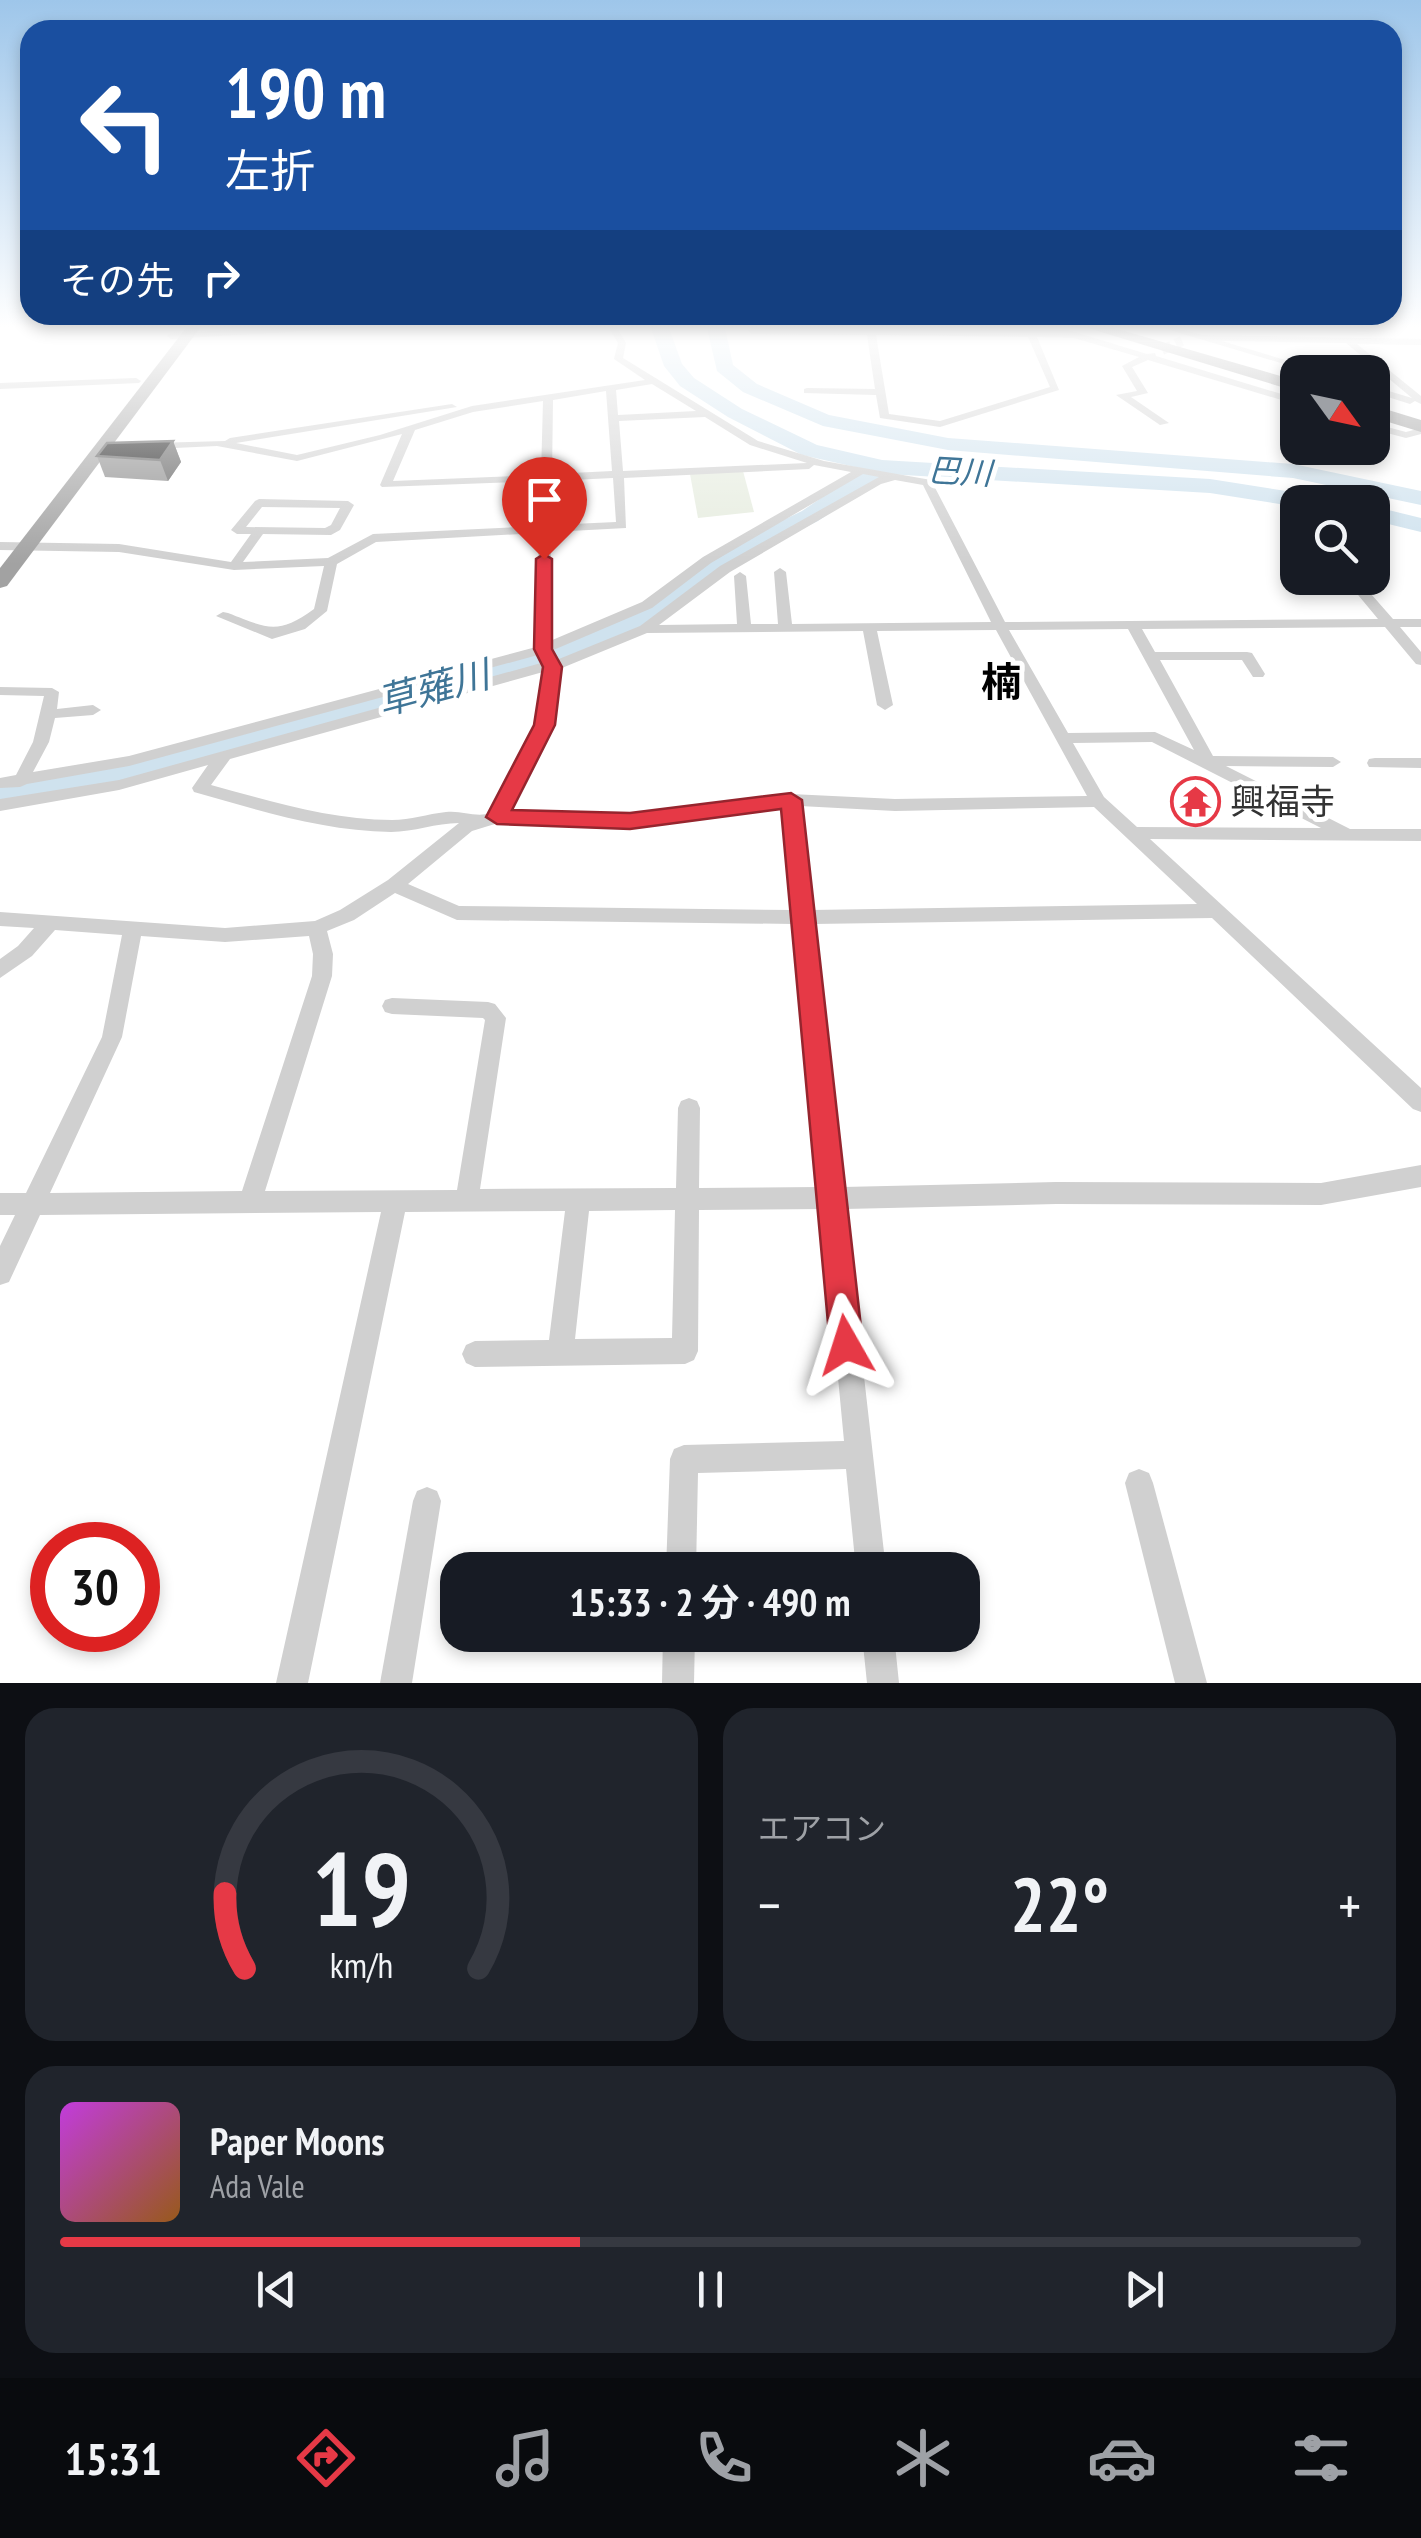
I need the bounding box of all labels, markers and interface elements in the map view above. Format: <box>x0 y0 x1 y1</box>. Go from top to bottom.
text: 190 m <box>225 47 386 137</box>
icon: left <box>60 60 190 190</box>
text: 左折 <box>225 141 315 199</box>
icon: right <box>194 250 249 305</box>
text: その先 <box>60 255 174 304</box>
north arrow <box>1280 355 1390 465</box>
map controls <box>1280 355 1390 595</box>
water label: 巴川 <box>927 448 996 494</box>
pin <box>502 457 587 560</box>
icon: arrive <box>517 472 572 527</box>
button: search <box>1280 485 1390 595</box>
water label: 草薙川 <box>372 648 498 725</box>
district label: 楠 <box>981 655 1021 707</box>
temple icon: 興福寺 <box>1169 775 1221 827</box>
place label: 興福寺 <box>1230 778 1335 824</box>
position arrow <box>794 1293 898 1397</box>
speed limit sign: 30 <box>30 1522 160 1652</box>
text: 15:33 · 2 分 · 490 m <box>570 1577 850 1626</box>
text: エアコン <box>758 1807 886 1849</box>
text: 19 <box>312 1820 411 1955</box>
text: 22° <box>1010 1856 1109 1953</box>
text: − <box>758 1869 781 1940</box>
text: + <box>1338 1869 1361 1940</box>
text: km/h <box>330 1942 393 1988</box>
text: Paper Moons <box>210 2116 385 2165</box>
text: Ada Vale <box>210 2165 305 2207</box>
icon: previous <box>249 2262 304 2317</box>
icon: pause <box>683 2262 738 2317</box>
icon: next <box>1117 2262 1172 2317</box>
icon: directions <box>291 2423 361 2493</box>
icon: music <box>490 2423 560 2493</box>
icon: phone <box>689 2423 759 2493</box>
icon: climate <box>888 2423 958 2493</box>
icon: car <box>1087 2423 1157 2493</box>
icon: filters <box>1286 2423 1356 2493</box>
text: 15:31 <box>65 2429 162 2487</box>

